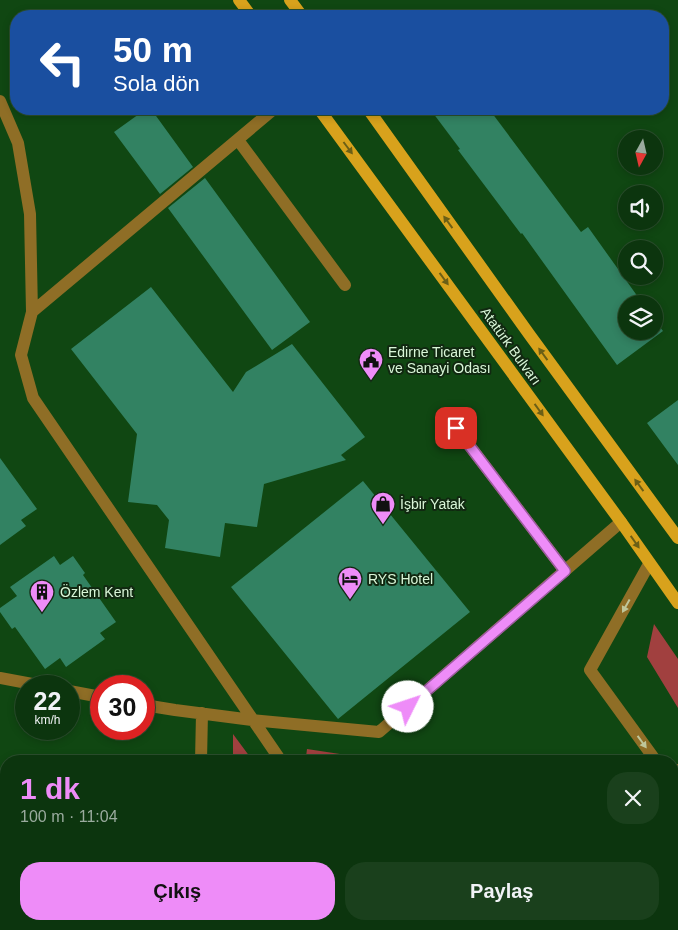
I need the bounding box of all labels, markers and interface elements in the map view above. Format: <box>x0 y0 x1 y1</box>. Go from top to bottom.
icon: left <box>30 30 95 95</box>
text: 50 m <box>113 30 193 69</box>
text: Sola dön <box>113 71 200 96</box>
north arrow <box>618 130 662 175</box>
map controls <box>618 130 663 340</box>
one-way arrow <box>343 141 353 155</box>
button: sound <box>618 185 663 230</box>
one-way arrow <box>443 215 453 229</box>
button: search <box>618 240 663 285</box>
one-way arrow <box>439 272 449 286</box>
button: layers <box>618 295 663 340</box>
street label: Atatürk Bulvarı <box>478 304 544 388</box>
place label: Edirne Ticaret ve Sanayi Odası <box>388 344 491 376</box>
public building icon: Edirne Ticaret ve Sanayi Odası <box>358 347 384 381</box>
one-way arrow <box>539 347 549 360</box>
one-way arrow <box>534 404 544 417</box>
pin <box>435 407 477 449</box>
icon: arrive <box>442 414 470 442</box>
one-way arrow <box>634 478 644 492</box>
shop icon: İşbir Yatak <box>370 491 396 525</box>
place label: İşbir Yatak <box>400 495 466 512</box>
one-way arrow <box>630 535 640 549</box>
hotel icon: RYS Hotel <box>337 566 363 600</box>
place label: RYS Hotel <box>368 571 433 587</box>
building icon: Özlem Kent <box>29 579 55 613</box>
place label: Özlem Kent <box>60 583 133 600</box>
one-way arrow <box>621 599 630 613</box>
speed limit sign: 30 <box>90 675 155 740</box>
position arrow <box>381 680 433 732</box>
text: 22 <box>34 687 61 715</box>
text: km/h <box>34 713 61 727</box>
one-way arrow <box>637 735 647 749</box>
text: 1 dk <box>20 772 80 805</box>
button: close <box>607 772 659 824</box>
text: 100 m · 11:04 <box>20 808 118 825</box>
button: Çıkış <box>20 862 335 920</box>
button: Paylaş <box>345 862 659 920</box>

